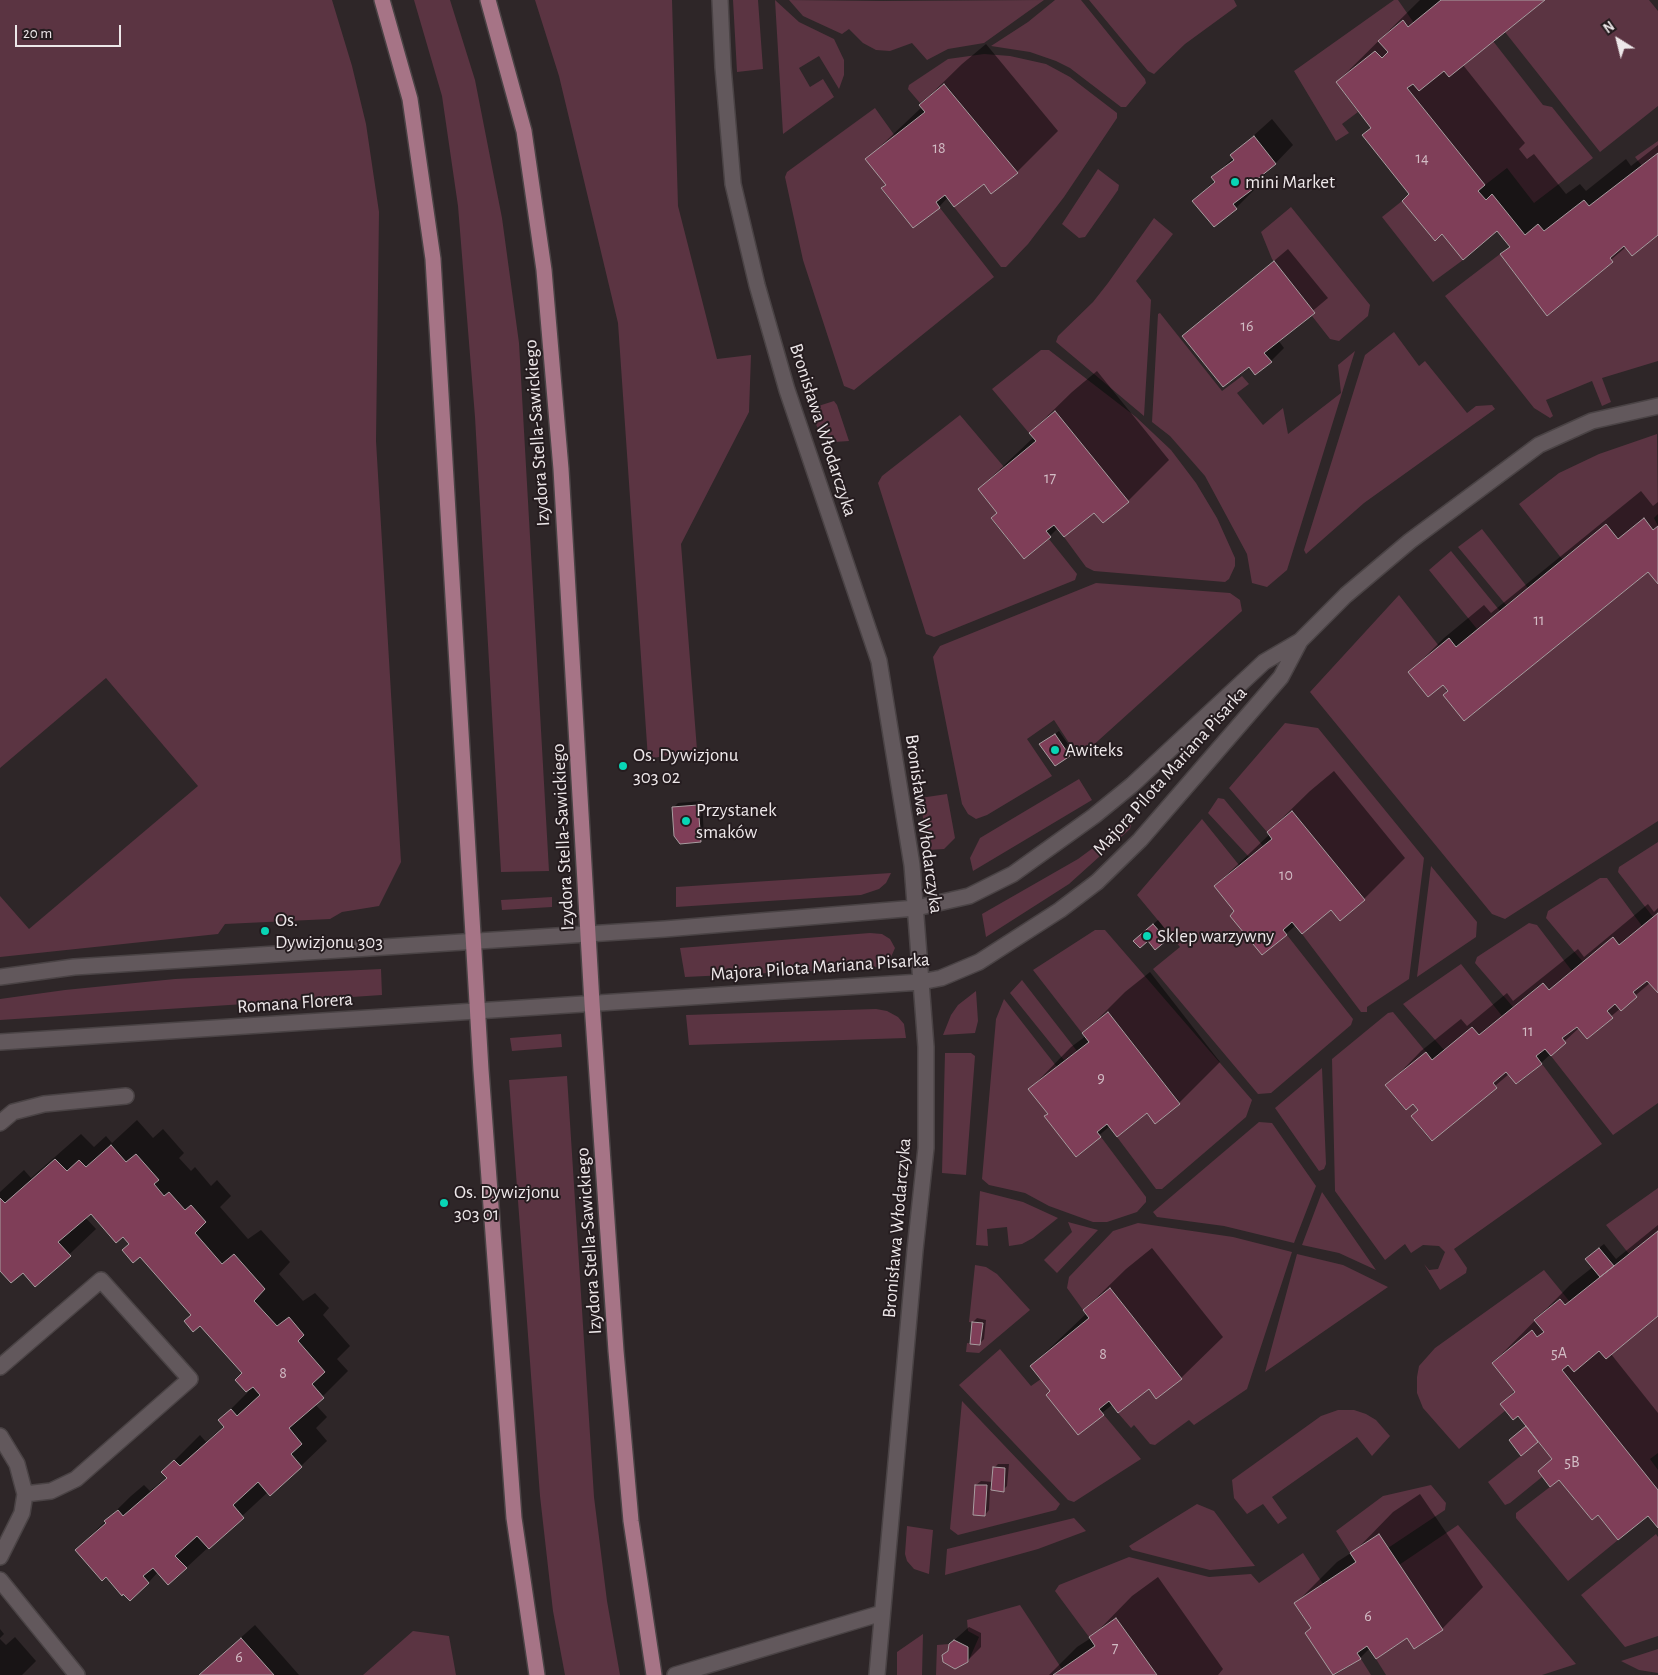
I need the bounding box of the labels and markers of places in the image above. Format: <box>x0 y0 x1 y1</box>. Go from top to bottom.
place label: mini Market <box>1245 171 1335 193</box>
marker: mini Market <box>1229 176 1241 188</box>
place label: Awiteks <box>1065 739 1123 761</box>
place label: Os. Dywizjonu 303 02 <box>633 744 739 788</box>
marker: Awiteks <box>1049 744 1061 756</box>
marker: Os. Dywizjonu 303 02 <box>617 760 629 772</box>
place label: Przystanek smaków <box>696 799 777 843</box>
marker: Przystanek smaków <box>680 815 692 827</box>
place label: Os. Dywizjonu 303 <box>275 909 383 953</box>
marker: Os. Dywizjonu 303 <box>259 925 271 937</box>
place label: Sklep warzywny <box>1157 925 1274 947</box>
marker: Sklep warzywny <box>1141 930 1153 942</box>
place label: Os. Dywizjonu 303 01 <box>454 1181 560 1225</box>
marker: Os. Dywizjonu 303 01 <box>438 1197 450 1209</box>

